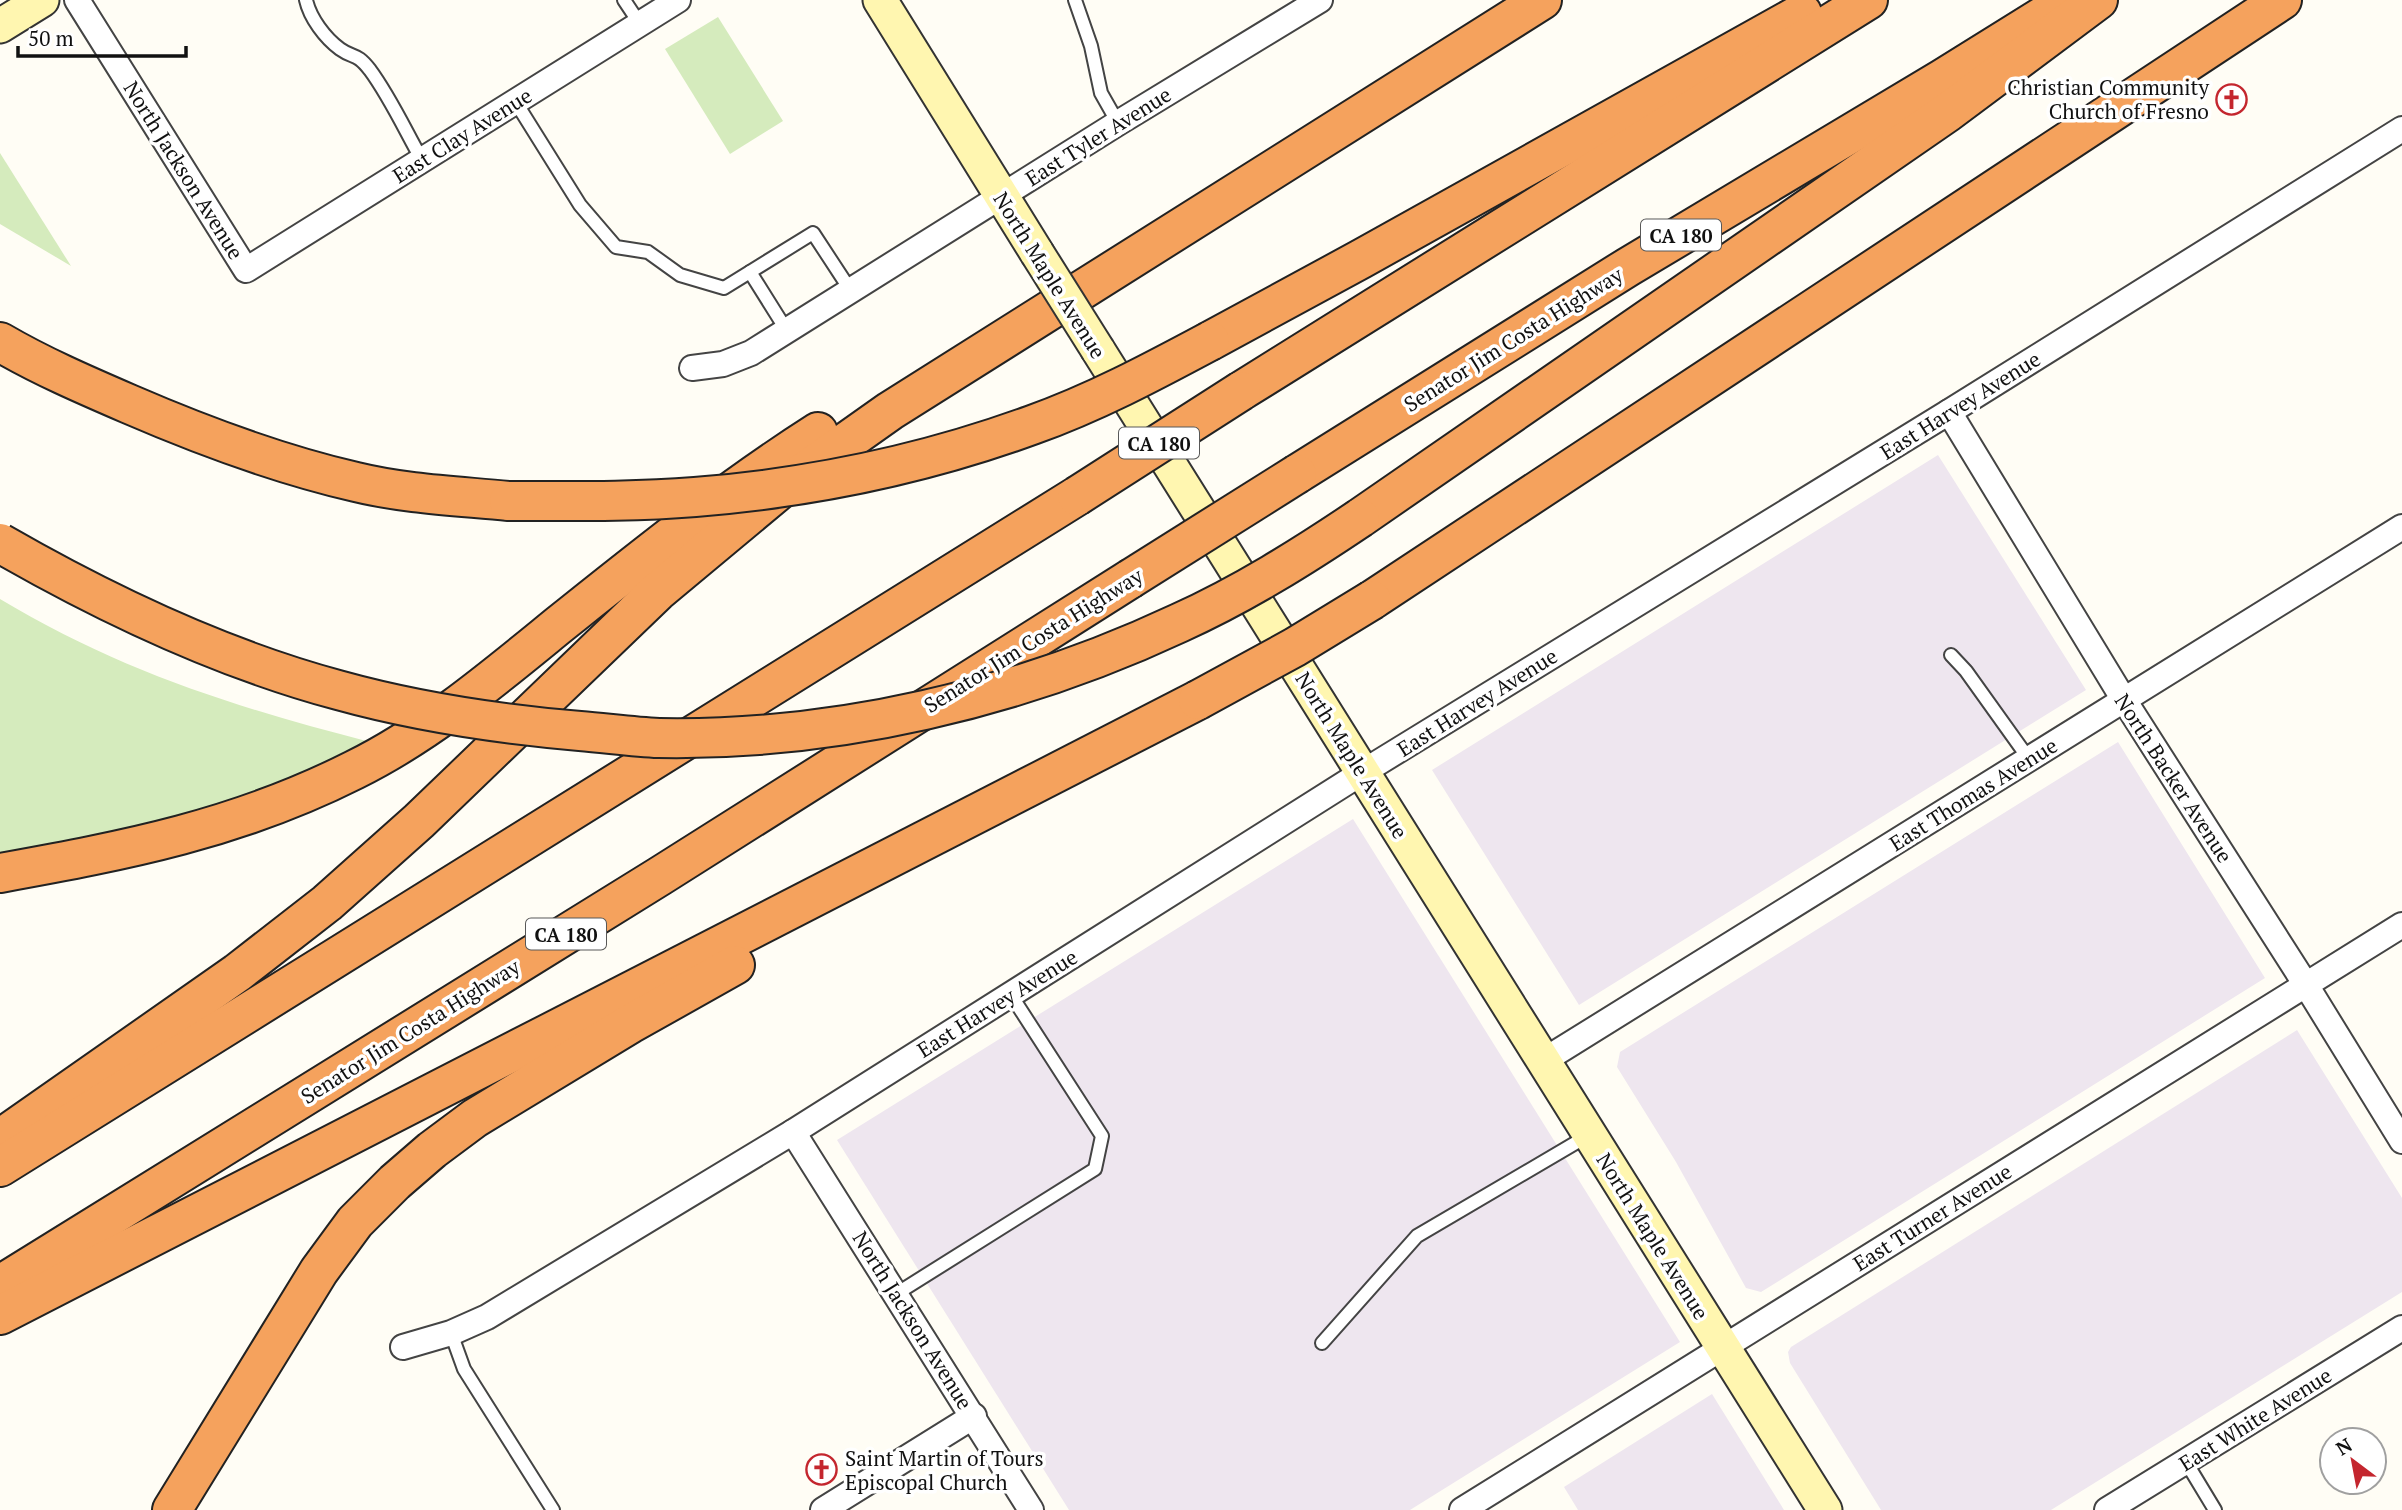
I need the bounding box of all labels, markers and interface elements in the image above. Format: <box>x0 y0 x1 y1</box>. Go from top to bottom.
scale bar <box>18 14 186 58</box>
text: 50 m <box>28 24 74 52</box>
place label: Christian Community Church of Fresno <box>2007 73 2209 125</box>
street label: North Jackson Avenue <box>118 76 250 264</box>
street label: East Tyler Avenue <box>1020 80 1176 192</box>
street label: East Clay Avenue <box>387 81 537 189</box>
church icon: Christian Community Church of Fresno <box>2215 82 2249 116</box>
street label: North Maple Avenue <box>987 186 1113 364</box>
road number: CA 180 <box>1641 219 1721 250</box>
street label: Senator Jim Costa Highway <box>1398 260 1628 418</box>
street label: East Harvey Avenue <box>1875 344 2045 466</box>
road number: CA 180 <box>1119 428 1199 458</box>
street label: Senator Jim Costa Highway <box>918 561 1148 719</box>
street label: East Harvey Avenue <box>1392 641 1562 763</box>
street label: North Maple Avenue <box>1289 666 1415 844</box>
street label: North Backer Avenue <box>2109 688 2239 868</box>
street label: East Thomas Avenue <box>1884 731 2062 857</box>
road number: CA 180 <box>526 918 606 950</box>
street label: East Harvey Avenue <box>912 942 1082 1064</box>
street label: Senator Jim Costa Highway <box>295 952 525 1110</box>
street label: North Maple Avenue <box>1590 1147 1716 1325</box>
street label: East Turner Avenue <box>1847 1157 2017 1277</box>
street label: North Jackson Avenue <box>847 1226 979 1414</box>
street label: East White Avenue <box>2173 1361 2337 1477</box>
north arrow <box>2318 1426 2388 1496</box>
text: N <box>2331 1431 2357 1461</box>
place label: Saint Martin of Tours Episcopal Church <box>845 1444 1044 1496</box>
church icon: Saint Martin of Tours Episcopal Church <box>805 1453 839 1487</box>

